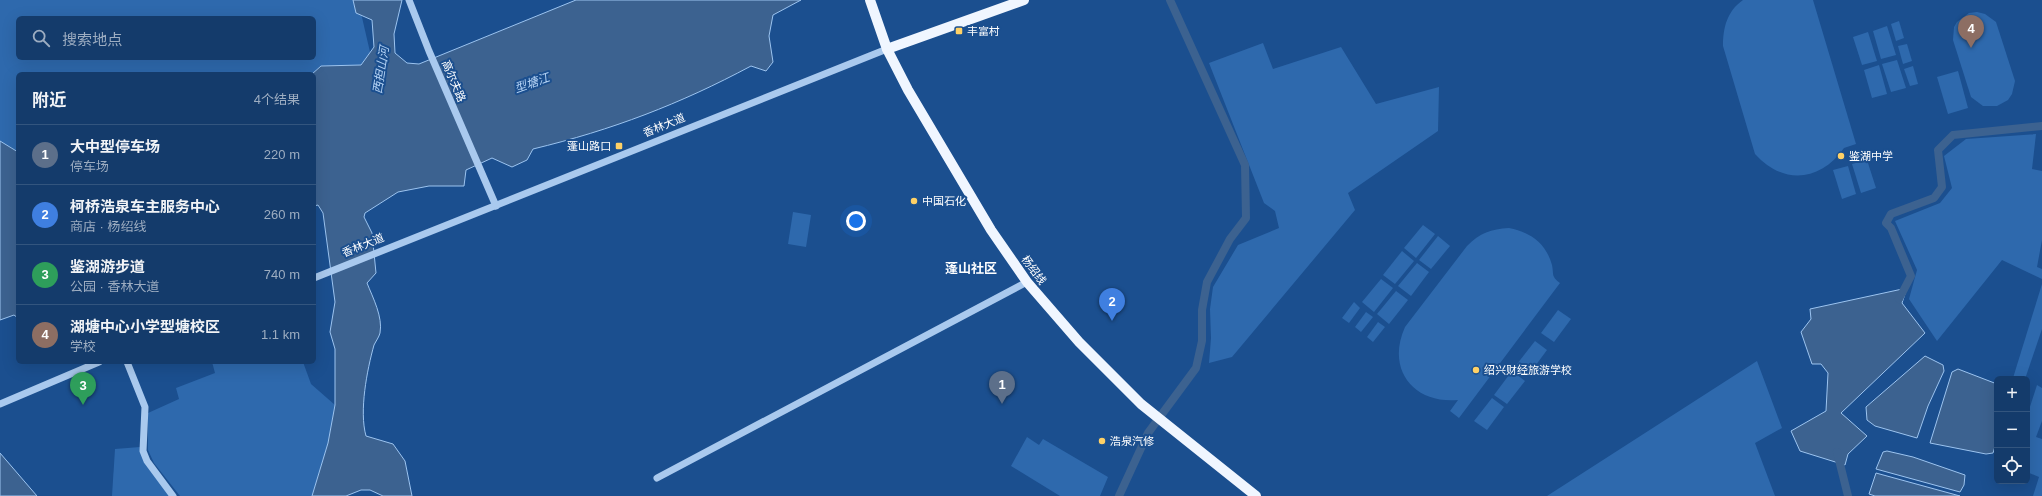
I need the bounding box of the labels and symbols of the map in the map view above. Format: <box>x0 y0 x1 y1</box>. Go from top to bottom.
pin: 4 <box>1958 15 1984 48</box>
place label: 丰富村 <box>967 25 1000 37</box>
marker: 丰富村 <box>954 26 964 36</box>
water label: 西担山河 <box>370 43 392 95</box>
street label: 高尔夫路 <box>440 58 468 104</box>
water label: 型塘江 <box>513 70 553 95</box>
street label: 香林大道 <box>641 111 687 139</box>
place label: 蓬山路口 <box>567 140 611 152</box>
marker: 蓬山路口 <box>614 141 624 151</box>
place label: 鉴湖中学 <box>1849 150 1893 162</box>
marker: 鉴湖中学 <box>1836 151 1846 161</box>
place label: 中国石化 <box>922 195 966 207</box>
marker: 中国石化 <box>909 196 919 206</box>
your location <box>846 211 866 231</box>
street label: 香林大道 <box>340 231 386 259</box>
street label: 杨绍线 <box>1019 253 1049 287</box>
district label: 蓬山社区 <box>945 261 997 276</box>
pin: 2 <box>1099 288 1125 321</box>
place label: 绍兴财经旅游学校 <box>1484 364 1572 376</box>
marker: 绍兴财经旅游学校 <box>1471 365 1481 375</box>
pin: 1 <box>989 371 1015 404</box>
pin: 3 <box>70 372 96 405</box>
place label: 浩泉汽修 <box>1110 435 1154 447</box>
marker: 浩泉汽修 <box>1097 436 1107 446</box>

